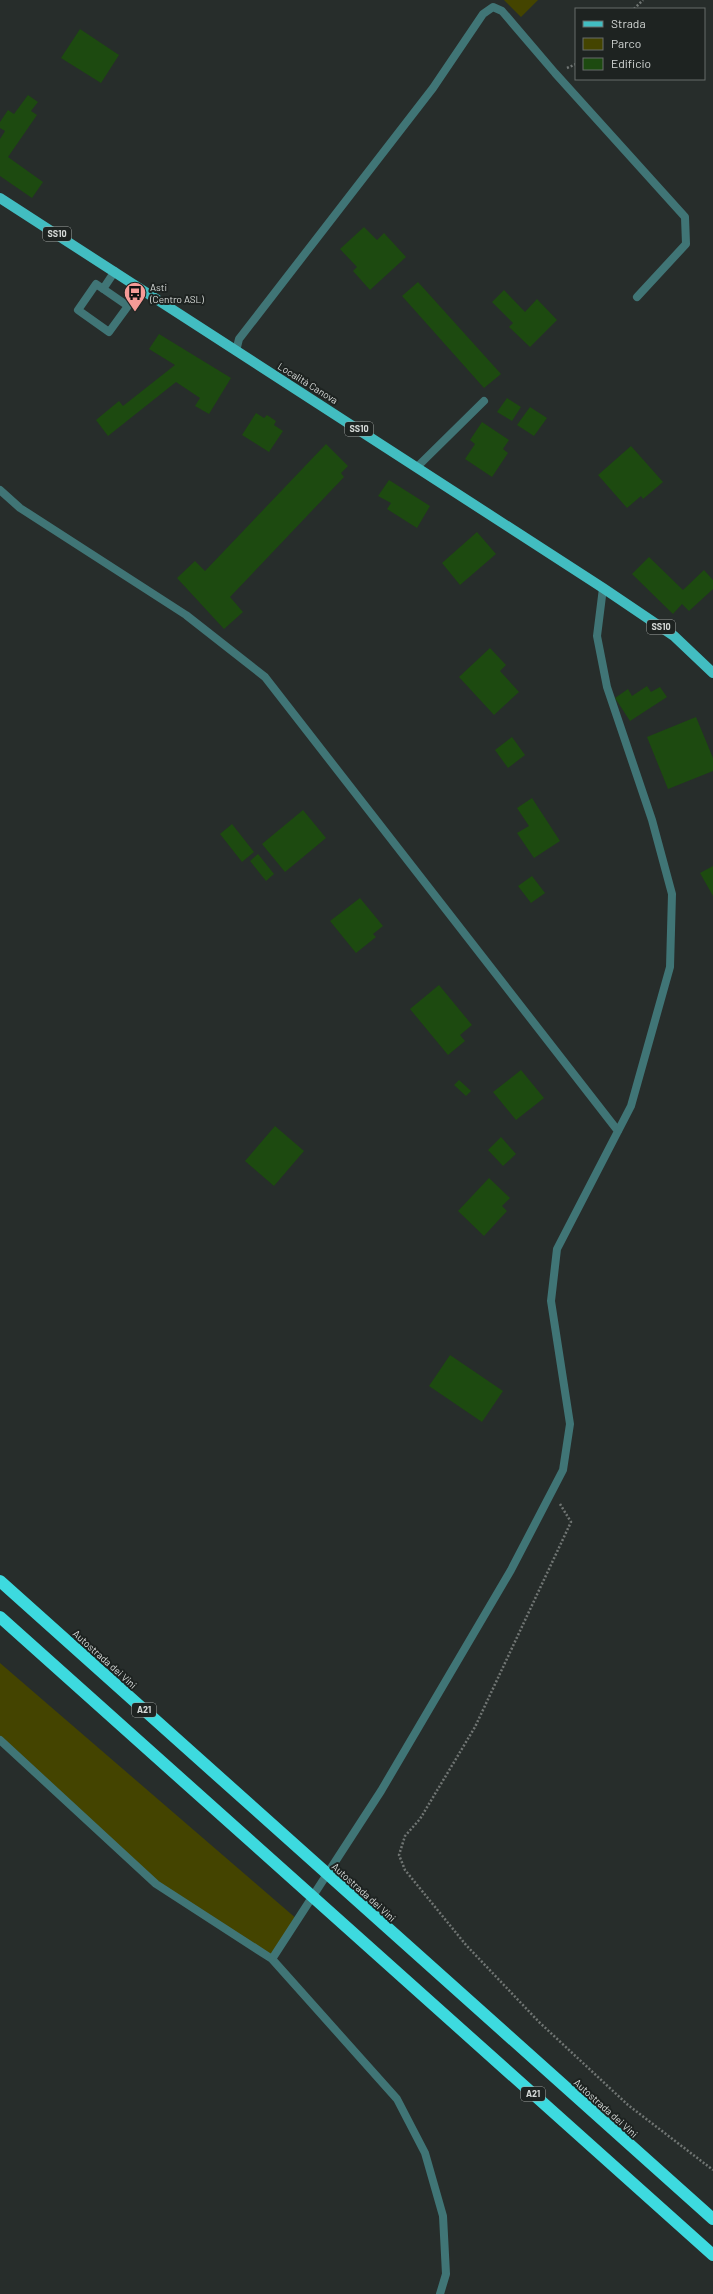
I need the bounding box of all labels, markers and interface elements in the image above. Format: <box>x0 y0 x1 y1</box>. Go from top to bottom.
legend <box>575 8 705 80</box>
text: Strada <box>611 16 646 30</box>
text: Parco <box>611 36 641 50</box>
text: Edificio <box>611 56 651 70</box>
road number: SS10 <box>43 227 71 241</box>
bus stop icon: Asti (Centro ASL) <box>122 280 148 313</box>
place label: Asti (Centro ASL) <box>149 281 204 305</box>
street label: Località Canova <box>276 360 340 406</box>
road number: SS10 <box>345 422 373 436</box>
road number: SS10 <box>647 620 675 634</box>
street label: Autostrada dei Vini <box>71 1627 139 1691</box>
road number: A21 <box>132 1703 156 1717</box>
street label: Autostrada dei Vini <box>330 1860 398 1924</box>
street label: Autostrada dei Vini <box>572 2076 640 2140</box>
road number: A21 <box>521 2087 545 2101</box>

